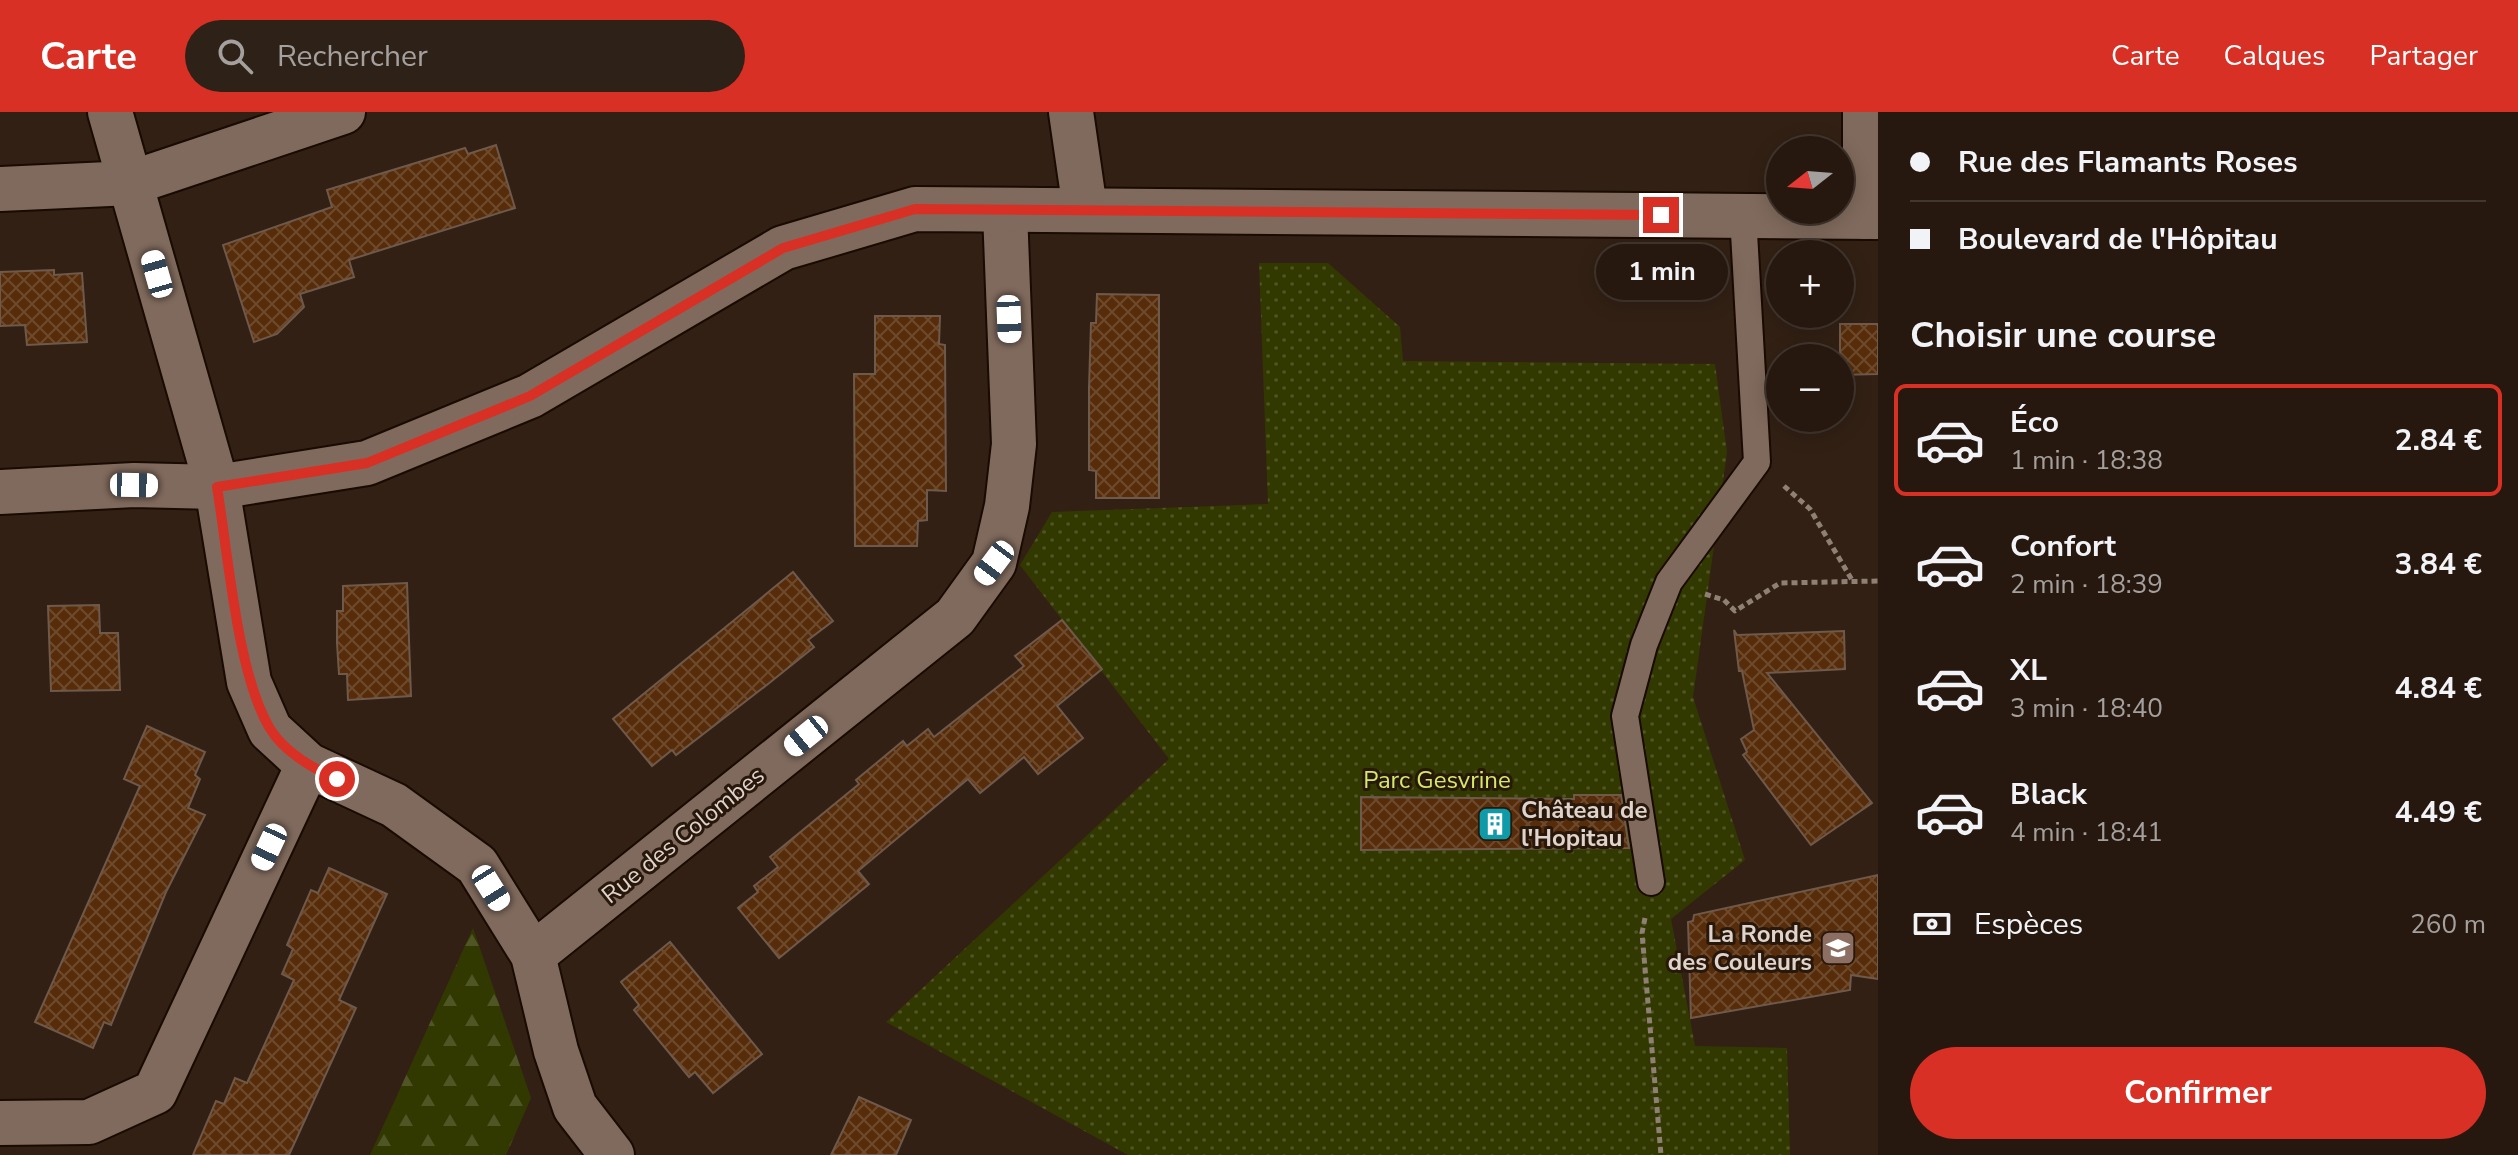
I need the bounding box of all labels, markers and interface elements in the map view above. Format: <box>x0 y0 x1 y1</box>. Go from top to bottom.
search box <box>185 20 745 92</box>
text: Carte <box>40 31 137 82</box>
icon: search <box>213 34 257 78</box>
text: Rechercher <box>277 36 428 77</box>
text: Carte <box>2111 37 2180 75</box>
text: Calques <box>2224 37 2325 75</box>
text: Partager <box>2369 37 2478 75</box>
north arrow <box>1766 136 1854 224</box>
map controls <box>1766 136 1854 432</box>
text: Rue des Flamants Roses <box>1958 142 2298 183</box>
route end <box>1643 197 1679 233</box>
text: Boulevard de l'Hôpitau <box>1958 219 2278 260</box>
button: + <box>1766 240 1854 328</box>
callout: 1 min <box>1595 243 1727 299</box>
car <box>139 248 175 300</box>
text: 1 min <box>1628 254 1696 289</box>
car <box>996 295 1022 343</box>
text: Choisir une course <box>1910 311 2216 360</box>
button: − <box>1766 344 1854 432</box>
text: Éco <box>2010 402 2059 443</box>
icon: car <box>1914 404 1986 476</box>
text: 2.84 € <box>2394 420 2482 461</box>
text: 1 min · 18:38 <box>2010 443 2163 478</box>
car <box>110 473 158 497</box>
text: Confort <box>2010 526 2116 567</box>
icon: car <box>1914 528 1986 600</box>
car <box>970 537 1018 589</box>
text: 3.84 € <box>2394 544 2482 585</box>
text: 2 min · 18:39 <box>2010 567 2163 602</box>
text: XL <box>2010 650 2047 691</box>
icon: car <box>1914 652 1986 724</box>
text: 4.84 € <box>2394 668 2482 709</box>
text: 3 min · 18:40 <box>2010 691 2163 726</box>
car <box>780 712 832 760</box>
street label: Rue des Colombes <box>595 759 771 911</box>
route start <box>319 761 355 797</box>
park label: Parc Gesvrine <box>1363 764 1511 796</box>
text: Black <box>2010 774 2087 815</box>
icon: car <box>1914 776 1986 848</box>
text: 4.49 € <box>2394 792 2482 833</box>
place label: Château de l'Hopitau <box>1521 794 1647 854</box>
building icon: Château de l'Hopitau <box>1476 805 1514 843</box>
text: 4 min · 18:41 <box>2010 815 2163 850</box>
car <box>248 820 290 874</box>
car <box>468 861 514 915</box>
icon: cash <box>1910 902 1954 946</box>
text: Espèces <box>1974 904 2083 945</box>
text: 260 m <box>2410 907 2486 942</box>
place label: La Ronde des Couleurs <box>1668 918 1812 978</box>
school or university icon: La Ronde des Couleurs <box>1819 929 1857 967</box>
button: Confirmer <box>1910 1047 2486 1139</box>

